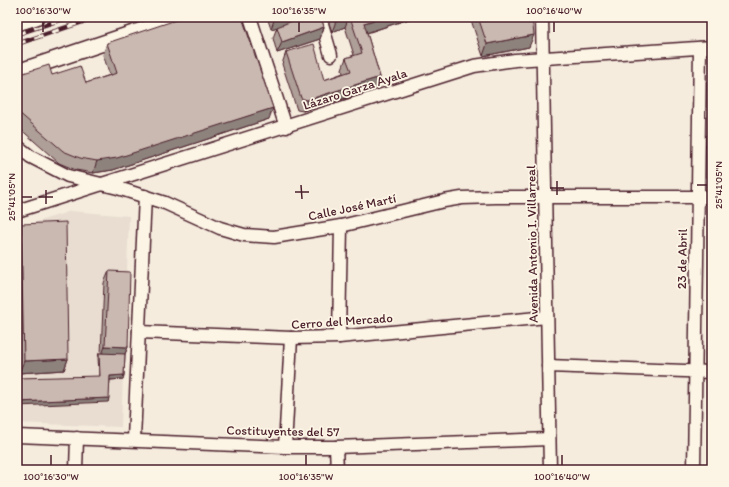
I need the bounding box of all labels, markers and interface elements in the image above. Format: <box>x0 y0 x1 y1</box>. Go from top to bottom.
text: 100°16'30"W <box>15 4 71 17</box>
text: 100°16'35"W <box>272 4 327 17</box>
text: 100°16'40"W <box>526 4 582 17</box>
street label: Lázaro Garza Ayala <box>301 65 409 113</box>
text: 25°41'05"N <box>712 161 725 209</box>
street label: Avenida Antonio I. Villarreal <box>523 165 541 323</box>
text: 25°41'05"N <box>5 173 18 221</box>
street label: Calle José Martí <box>307 190 398 224</box>
street label: 23 de Abril <box>674 228 690 289</box>
street label: Cerro del Mercado <box>291 310 394 332</box>
street label: Costituyentes del 57 <box>226 423 340 439</box>
text: 100°16'30"W <box>23 470 79 483</box>
text: 100°16'35"W <box>279 470 334 483</box>
text: 100°16'40"W <box>534 470 590 483</box>

